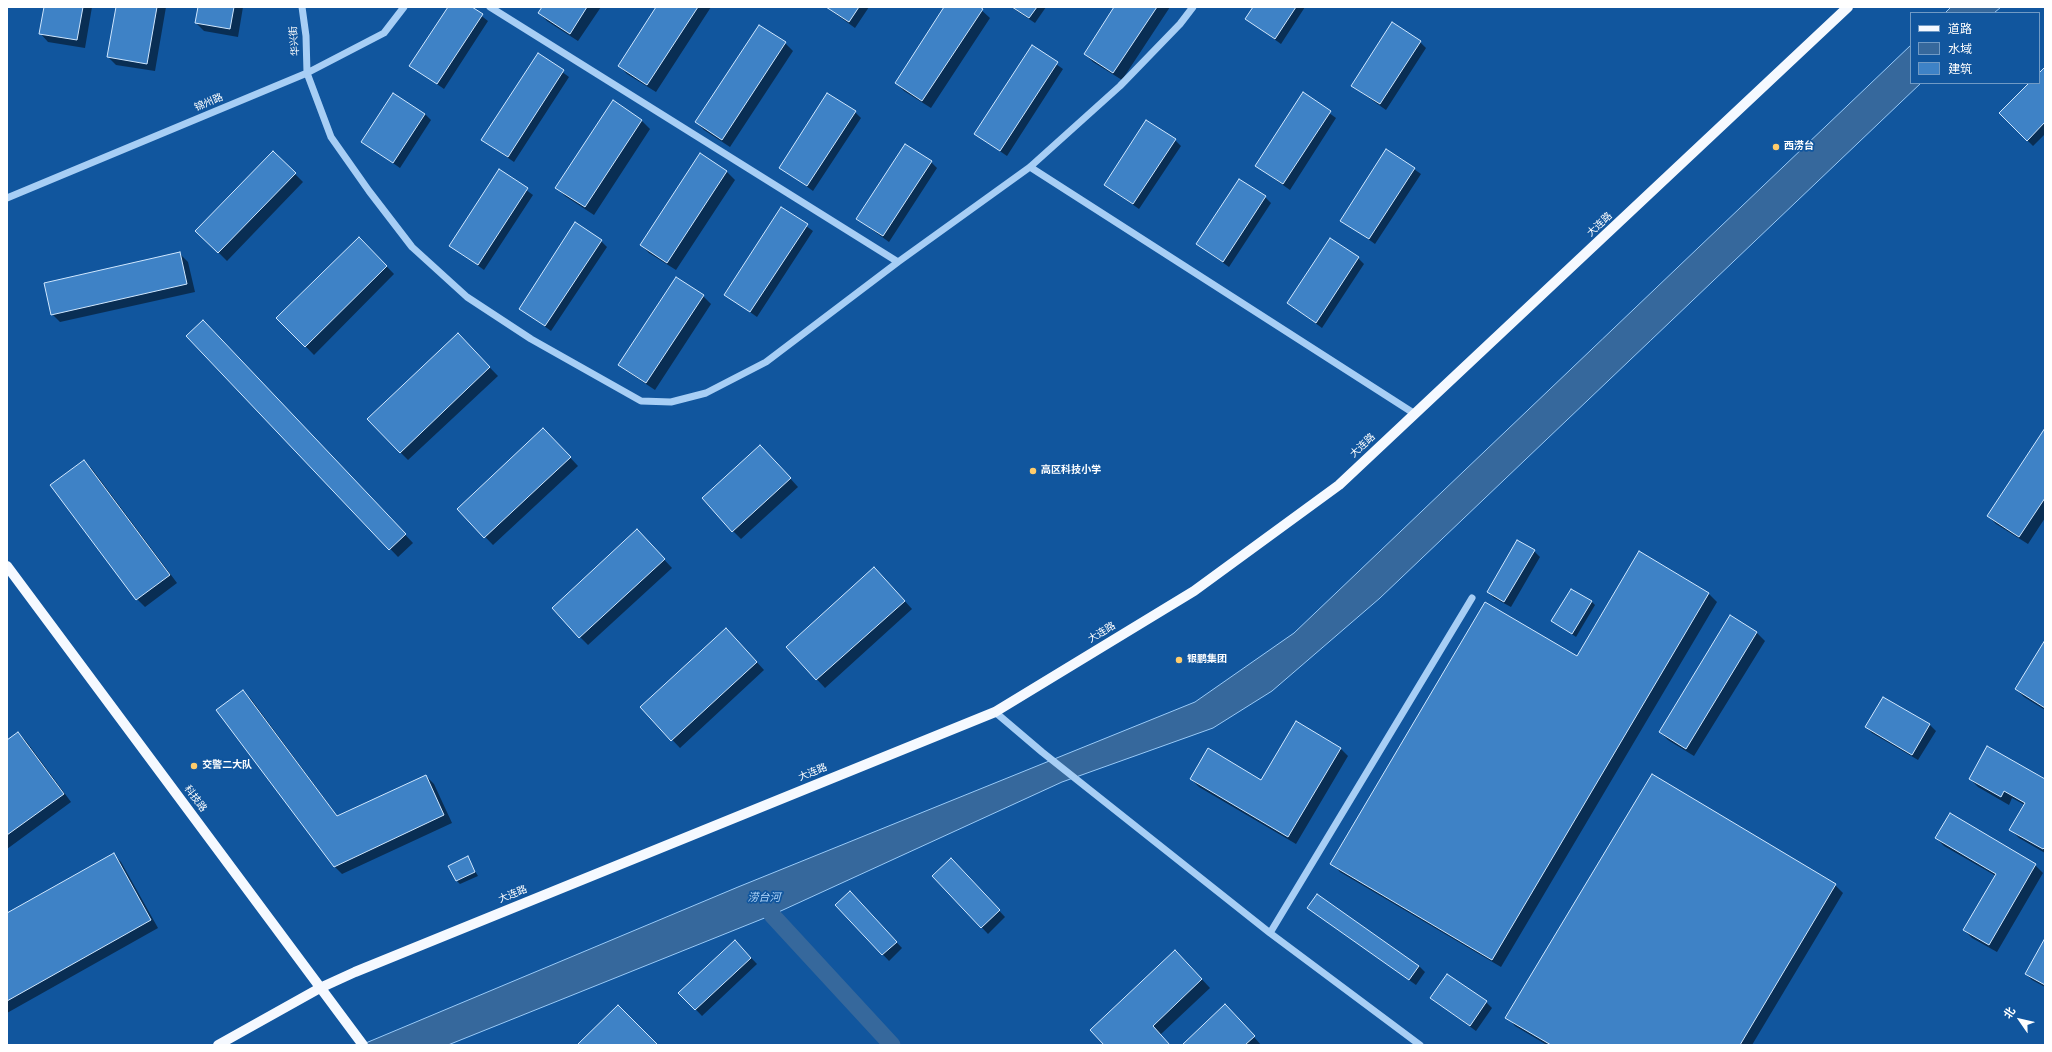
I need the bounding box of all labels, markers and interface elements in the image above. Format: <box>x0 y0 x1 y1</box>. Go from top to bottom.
legend <box>1910 12 2040 84</box>
text: 道路 <box>1948 21 1972 37</box>
street label: 华兴街 <box>288 26 302 56</box>
text: 水域 <box>1948 41 1972 57</box>
text: 建筑 <box>1948 61 1972 77</box>
street label: 锦州路 <box>193 92 225 114</box>
place label: 西涝台 <box>1784 141 1814 153</box>
marker: 西涝台 <box>1771 142 1781 152</box>
street label: 大连路 <box>1585 210 1615 240</box>
street label: 大连路 <box>1348 431 1378 461</box>
place label: 高区科技小学 <box>1041 465 1101 477</box>
marker: 高区科技小学 <box>1028 466 1038 476</box>
street label: 大连路 <box>1086 620 1118 646</box>
place label: 银鹏集团 <box>1187 654 1227 666</box>
marker: 银鹏集团 <box>1174 655 1184 665</box>
place label: 交警二大队 <box>202 760 252 772</box>
marker: 交警二大队 <box>189 761 199 771</box>
street label: 大连路 <box>797 762 829 784</box>
street label: 科技路 <box>181 783 209 815</box>
street label: 大连路 <box>497 884 529 906</box>
water label: 涝台河 <box>748 891 780 905</box>
north arrow <box>2000 1000 2040 1040</box>
text: 北 <box>2000 1004 2019 1022</box>

